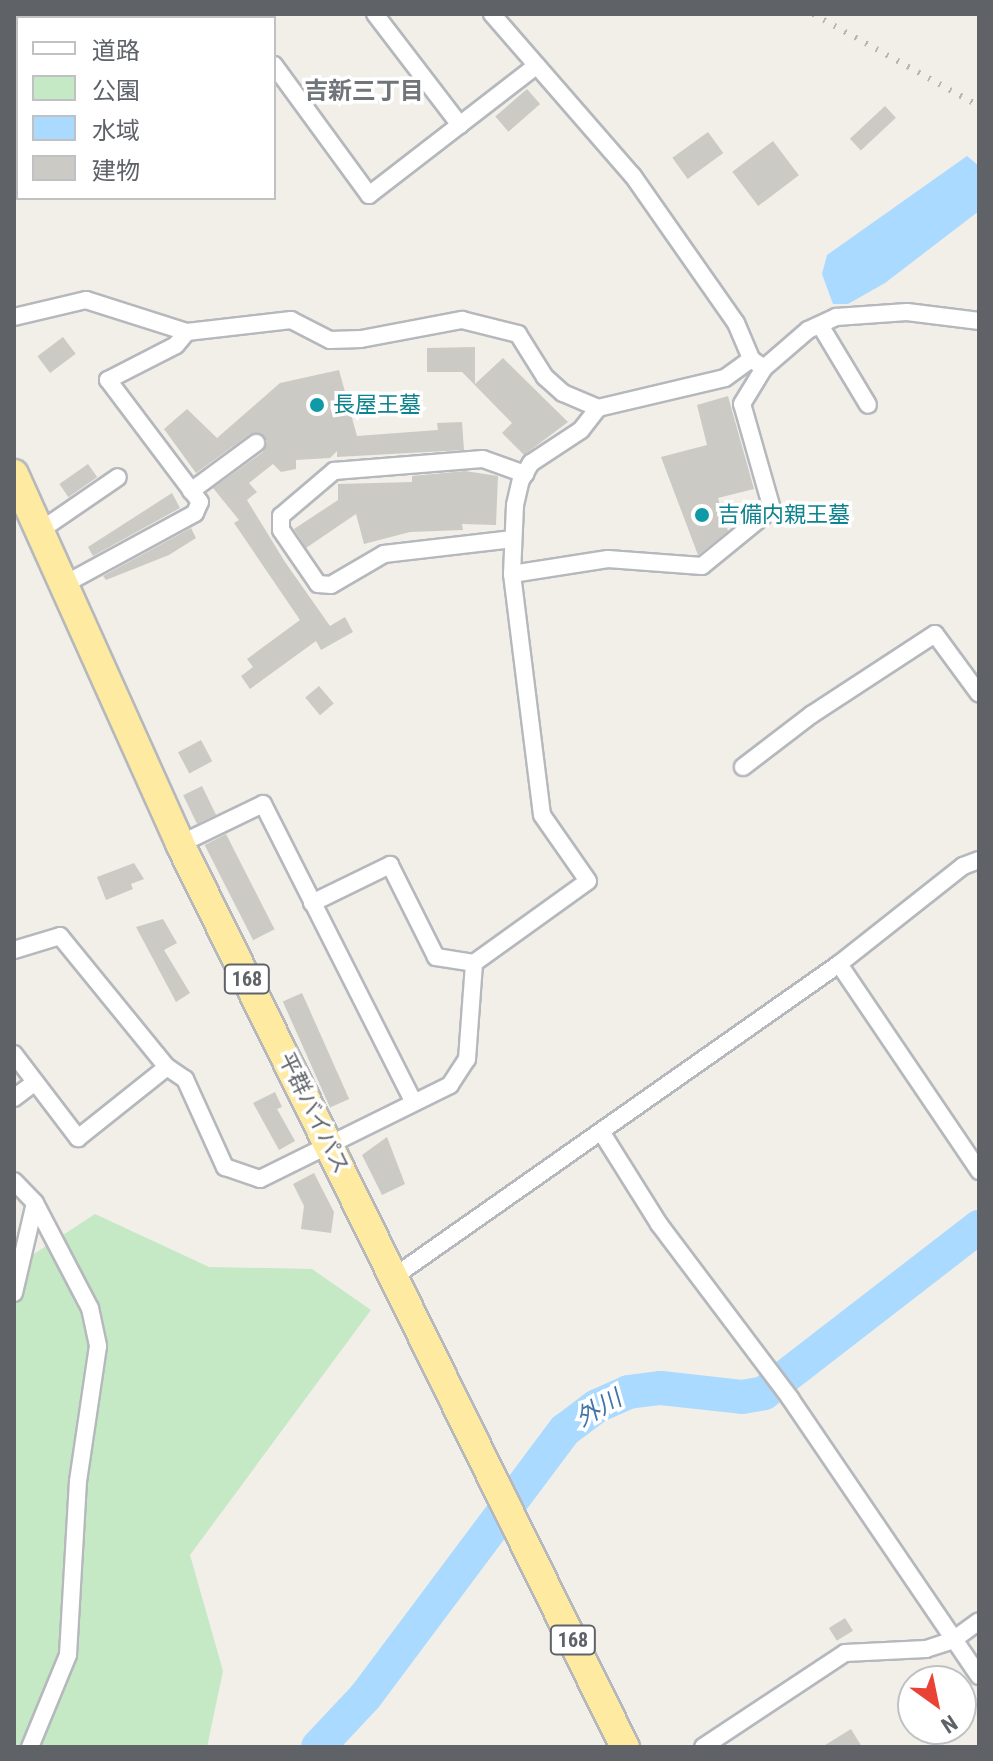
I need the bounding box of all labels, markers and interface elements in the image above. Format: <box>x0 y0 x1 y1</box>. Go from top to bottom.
legend <box>16 16 276 200</box>
text: 道路 <box>92 37 140 65</box>
text: 公園 <box>92 77 140 105</box>
district label: 吉新三丁目 <box>304 78 424 106</box>
text: 水域 <box>92 117 140 145</box>
text: 建物 <box>92 157 140 185</box>
place label: 長屋王墓 <box>333 392 421 418</box>
marker: 長屋王墓 <box>308 396 326 414</box>
place label: 吉備内親王墓 <box>718 502 850 528</box>
marker: 吉備内親王墓 <box>693 506 711 524</box>
road number: 168 <box>223 963 271 995</box>
street label: 平群バイパス <box>273 1048 355 1178</box>
water label: 外川 <box>571 1385 627 1433</box>
road number: 168 <box>549 1624 597 1656</box>
north arrow <box>897 1665 977 1745</box>
text: N <box>937 1710 962 1738</box>

